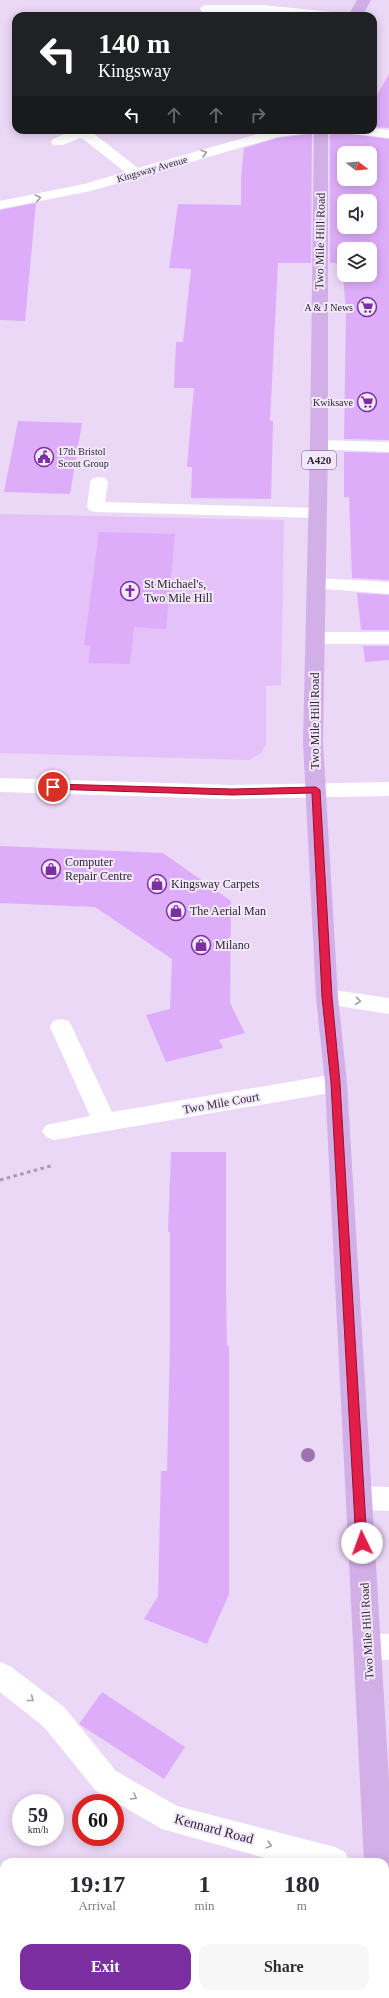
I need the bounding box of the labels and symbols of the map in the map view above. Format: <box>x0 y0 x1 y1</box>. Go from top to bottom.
north arrow <box>337 146 377 186</box>
one-way arrow <box>201 149 208 158</box>
street label: Kingsway Avenue <box>115 154 189 184</box>
street label: Two Mile Hill Road <box>312 192 328 290</box>
one-way arrow <box>35 195 42 203</box>
supermarket icon: A & J News <box>356 296 378 318</box>
place label: A & J News <box>304 302 353 313</box>
supermarket icon: Kwiksave <box>356 391 378 413</box>
place label: Kwiksave <box>313 397 354 408</box>
public building icon: 17th Bristol Scout Group <box>33 446 55 468</box>
place label: 17th Bristol Scout Group <box>58 446 109 469</box>
road number: A420 <box>302 451 336 469</box>
place label: St Michael's, Two Mile Hill <box>144 577 213 605</box>
church icon: St Michael's, Two Mile Hill <box>119 580 141 602</box>
street label: Two Mile Hill Road <box>308 673 322 769</box>
pin <box>36 770 70 804</box>
place label: Computer Repair Centre <box>65 855 132 883</box>
shop icon: Computer Repair Centre <box>40 858 62 880</box>
shop icon: Kingsway Carpets <box>146 873 168 895</box>
place label: Kingsway Carpets <box>171 877 260 891</box>
shop icon: The Aerial Man <box>165 900 187 922</box>
place label: The Aerial Man <box>190 904 266 918</box>
shop icon: Milano <box>190 934 212 956</box>
place label: Milano <box>215 938 250 952</box>
one-way arrow <box>355 996 361 1005</box>
street label: Two Mile Court <box>182 1089 261 1117</box>
position arrow <box>341 1522 383 1564</box>
street label: Two Mile Hill Road <box>357 1582 377 1680</box>
one-way arrow <box>26 1694 33 1701</box>
one-way arrow <box>130 1793 137 1800</box>
speed limit sign: 60 <box>72 1794 124 1846</box>
street label: Kennard Road <box>173 1811 255 1847</box>
one-way arrow <box>265 1840 272 1848</box>

